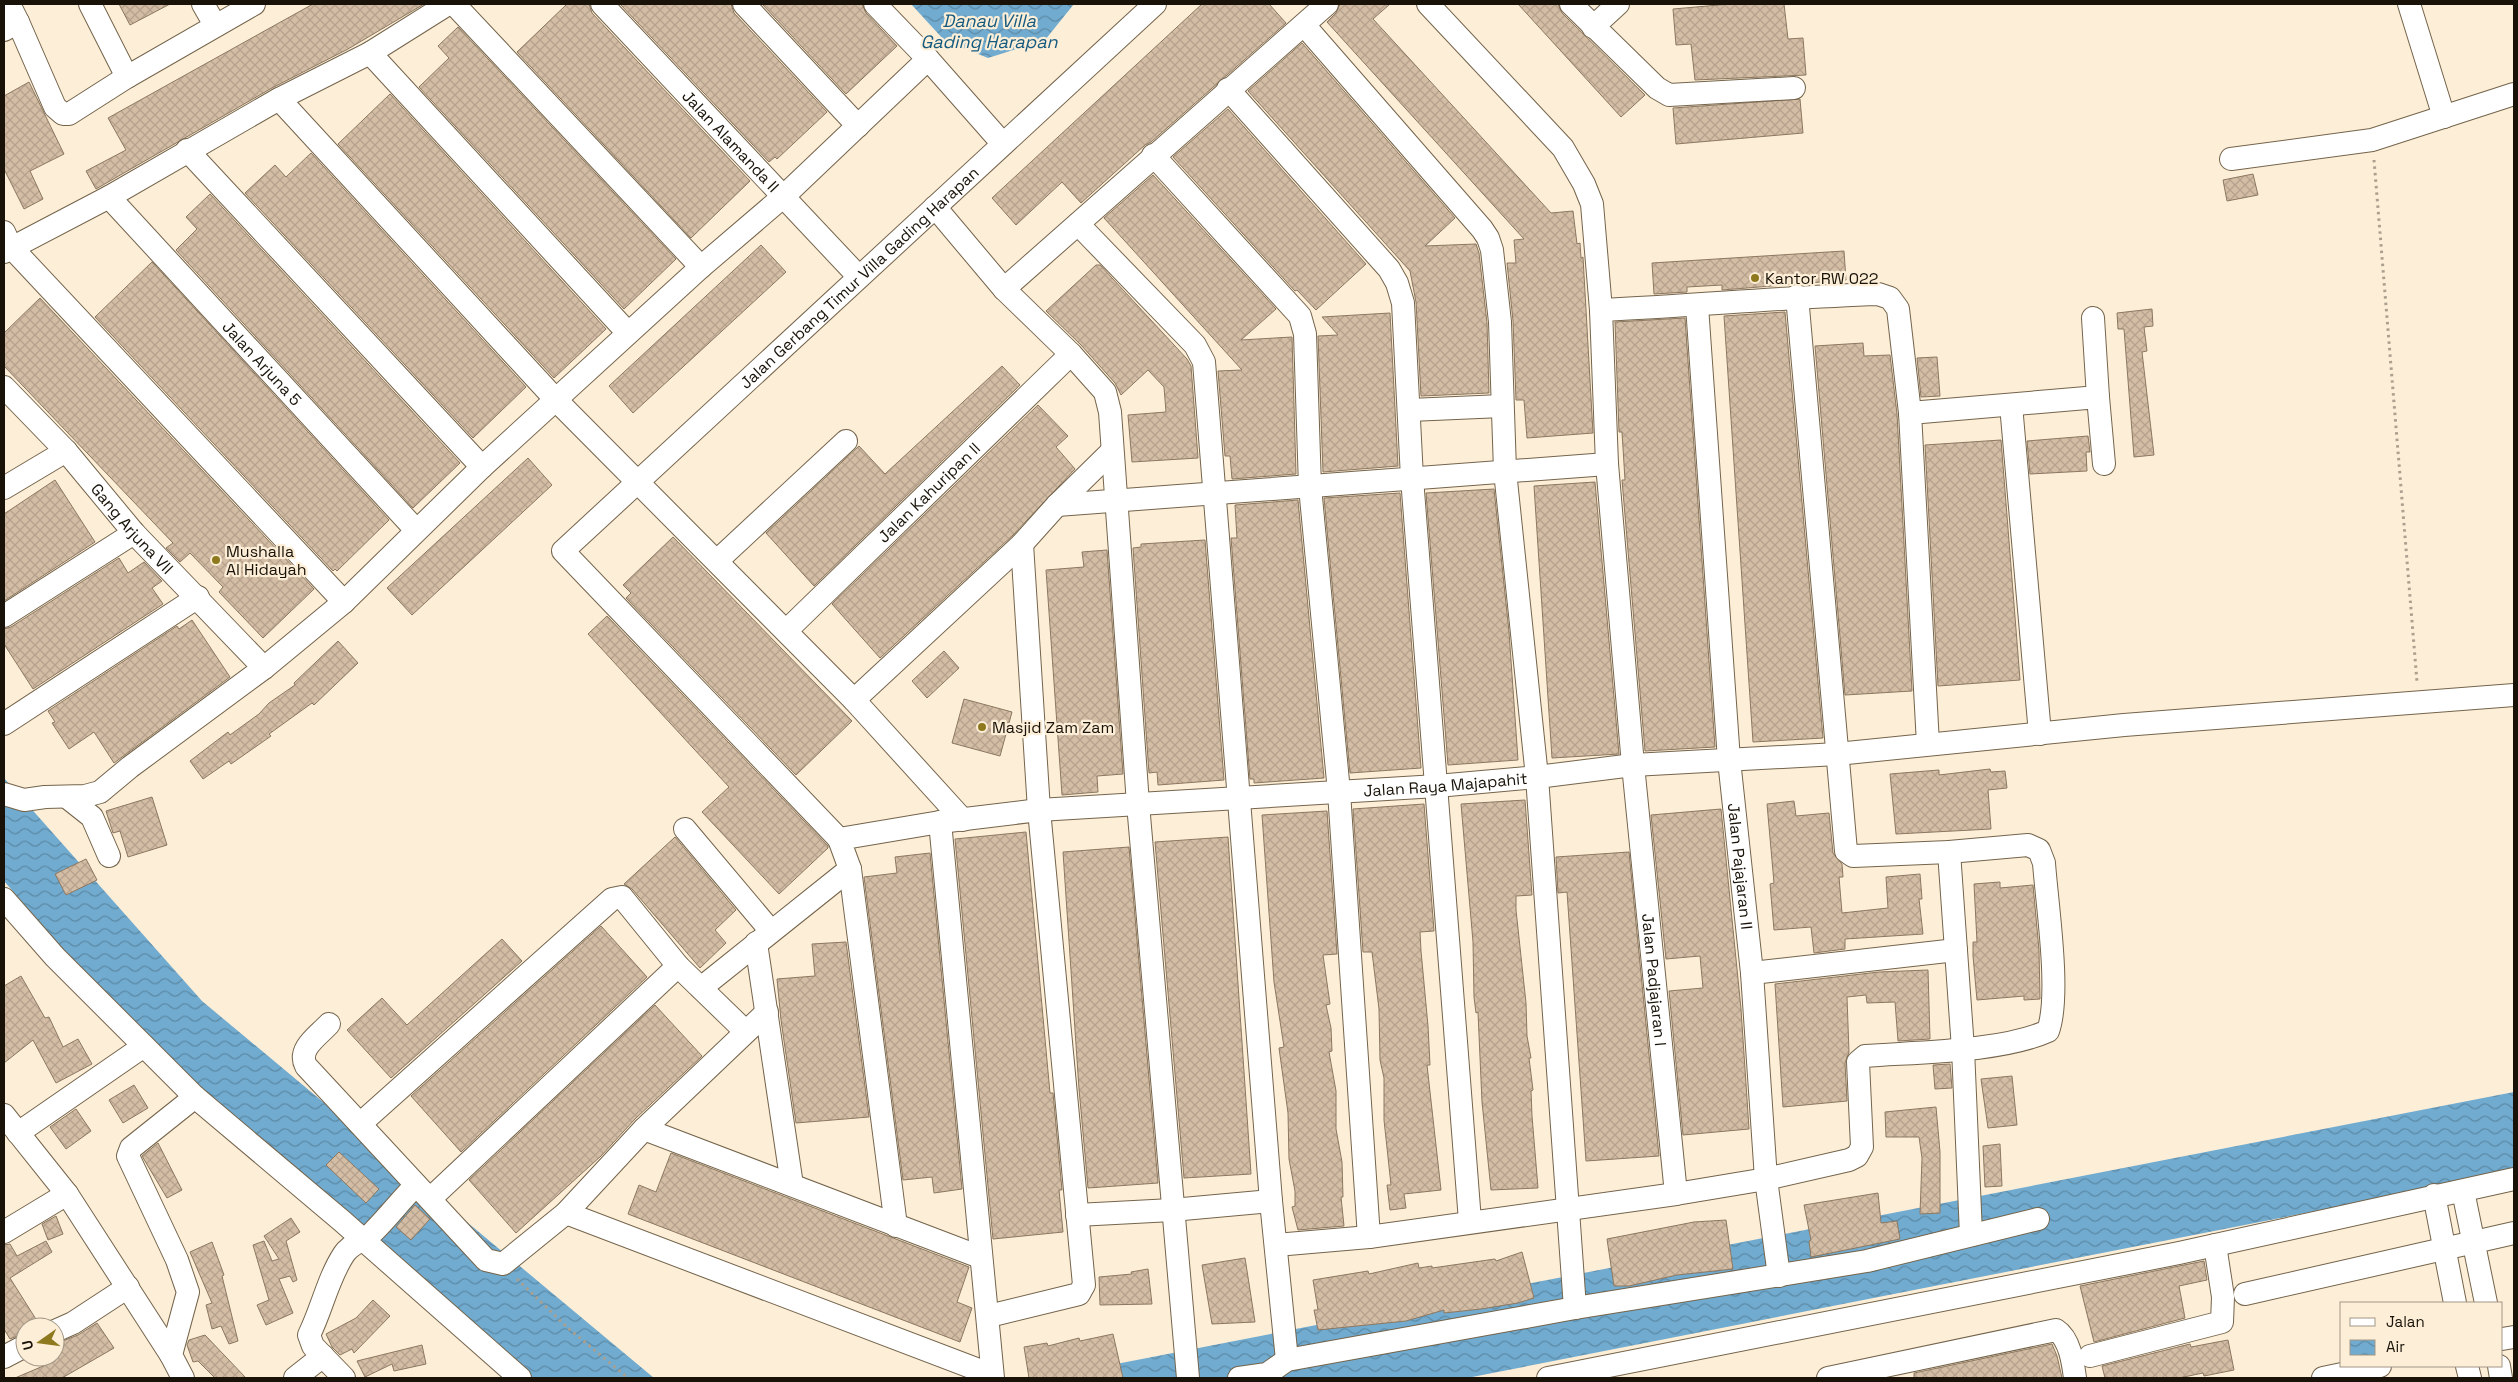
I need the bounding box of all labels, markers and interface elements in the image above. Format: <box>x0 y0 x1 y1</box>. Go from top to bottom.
water label: Danau Villa Gading Harapan <box>920 9 1059 53</box>
street label: Jalan Alamanda II <box>678 85 784 196</box>
street label: Jalan Gerbang Timur Villa Gading Harapan <box>735 162 983 393</box>
place label: Kantor RW 022 <box>1765 268 1878 289</box>
marker: Kantor RW 022 <box>1749 272 1761 284</box>
street label: Jalan Arjuna 5 <box>218 316 306 410</box>
street label: Jalan Kahuripan II <box>873 438 984 547</box>
street label: Gang Arjuna VII <box>86 479 178 578</box>
place label: Mushalla Al Hidayah <box>226 541 307 580</box>
marker: Mushalla Al Hidayah <box>210 554 222 566</box>
place label: Masjid Zam Zam <box>992 717 1114 738</box>
marker: Masjid Zam Zam <box>976 721 988 733</box>
street label: Jalan Raya Majapahit <box>1363 767 1528 801</box>
street label: Jalan Pajajaran II <box>1723 802 1758 931</box>
street label: Jalan Padjajaran I <box>1637 912 1672 1047</box>
legend <box>2340 1302 2503 1367</box>
text: Jalan <box>2386 1312 2425 1331</box>
north arrow <box>15 1317 65 1367</box>
text: Air <box>2386 1337 2405 1356</box>
text: U <box>18 1338 37 1352</box>

